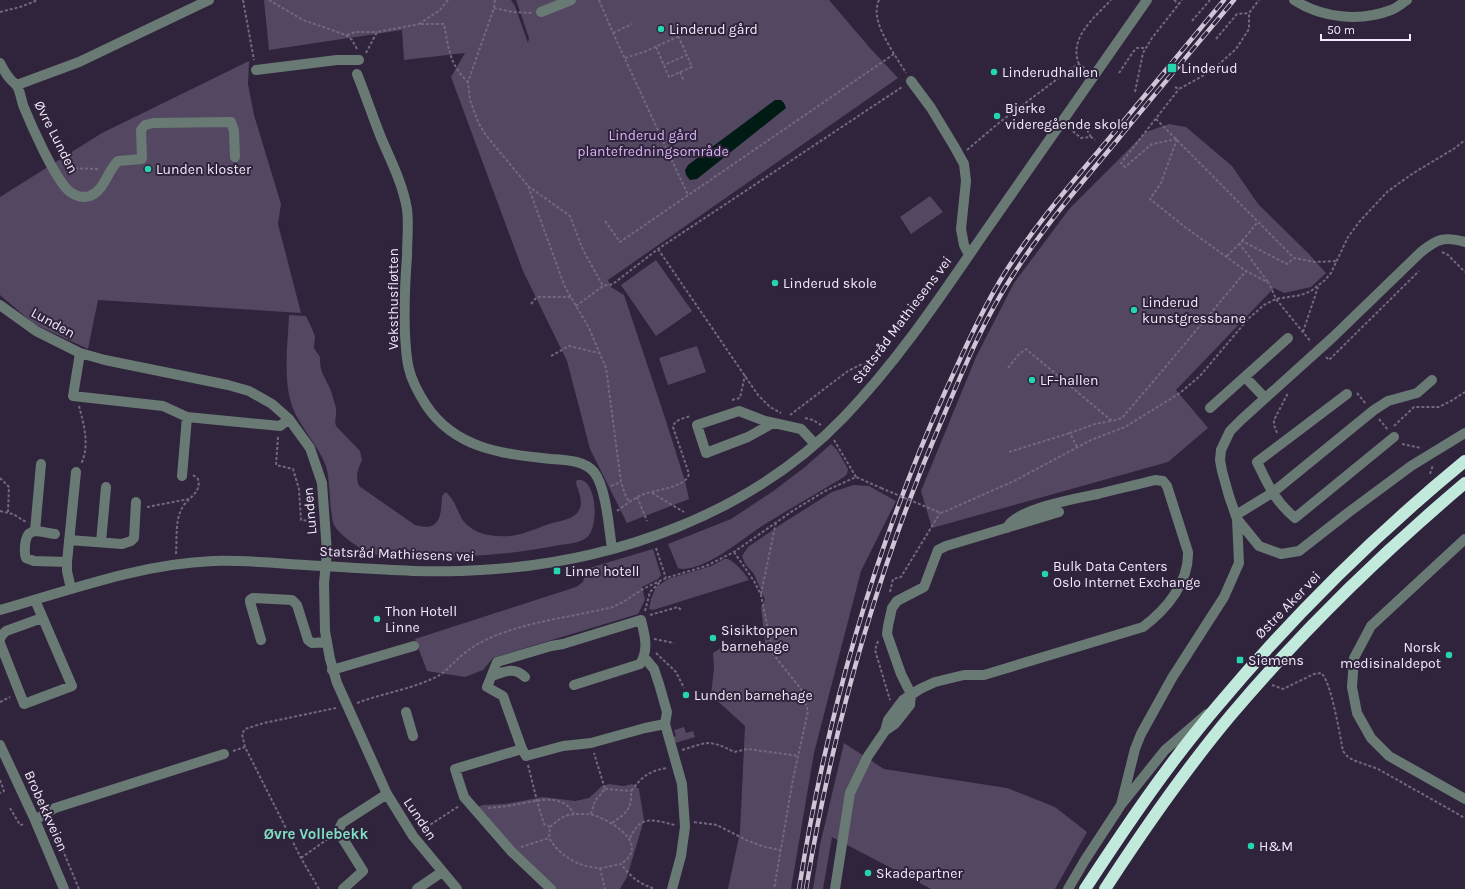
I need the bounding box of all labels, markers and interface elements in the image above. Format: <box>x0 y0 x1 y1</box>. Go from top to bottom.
scale bar <box>1321 16 1410 42</box>
place label: Linderud gård <box>669 21 758 38</box>
text: 50 m <box>1327 23 1355 37</box>
marker: Linderud gård <box>656 24 666 34</box>
place label: Linderud <box>1181 60 1237 77</box>
marker: Linderud <box>1166 62 1178 74</box>
place label: Linderudhallen <box>1002 64 1098 81</box>
marker: Linderudhallen <box>989 67 999 77</box>
street label: Øvre Lunden <box>30 98 82 176</box>
place label: Bjerke videregående skole <box>1005 100 1128 133</box>
marker: Bjerke videregående skole <box>992 111 1002 121</box>
park label: Linderud gård plantefredningsområde <box>577 127 729 160</box>
place label: Lunden kloster <box>156 161 252 178</box>
marker: Lunden kloster <box>143 164 153 174</box>
street label: Veksthusfløtten <box>385 248 402 350</box>
street label: Statsråd Mathiesens vei <box>849 253 955 387</box>
place label: Linderud skole <box>783 275 877 292</box>
marker: Linderud skole <box>770 278 780 288</box>
place label: Linderud kunstgressbane <box>1142 294 1246 327</box>
street label: Lunden <box>28 304 78 342</box>
marker: Linderud kunstgressbane <box>1129 305 1139 315</box>
place label: LF-hallen <box>1040 372 1098 389</box>
marker: LF-hallen <box>1027 375 1037 385</box>
street label: Lunden <box>299 487 321 535</box>
street label: Statsråd Mathiesens vei <box>319 543 475 565</box>
place label: Bulk Data Centers Oslo Internet Exchange <box>1053 558 1200 591</box>
place label: Linne hotell <box>565 563 640 580</box>
marker: Linne hotell <box>552 566 562 576</box>
street label: Østre Aker vei <box>1252 568 1324 642</box>
marker: Bulk Data Centers Oslo Internet Exchange <box>1040 569 1050 579</box>
place label: Thon Hotell Linne <box>385 603 457 636</box>
marker: Thon Hotell Linne <box>372 614 382 624</box>
place label: Sisiktoppen barnehage <box>721 622 798 655</box>
marker: Sisiktoppen barnehage <box>708 633 718 643</box>
place label: Norsk medisinaldepot <box>1340 639 1441 672</box>
marker: Norsk medisinaldepot <box>1444 650 1454 660</box>
place label: Siemens <box>1248 652 1304 669</box>
marker: Siemens <box>1235 655 1245 665</box>
place label: Lunden barnehage <box>694 687 813 704</box>
marker: Lunden barnehage <box>681 690 691 700</box>
street label: Brobekkveien <box>21 768 71 854</box>
street label: Lunden <box>400 795 440 843</box>
district label: Øvre Vollebekk <box>264 825 368 843</box>
place label: H&M <box>1259 838 1293 855</box>
marker: H&M <box>1246 841 1256 851</box>
place label: Skadepartner <box>876 865 963 882</box>
marker: Skadepartner <box>863 868 873 878</box>

